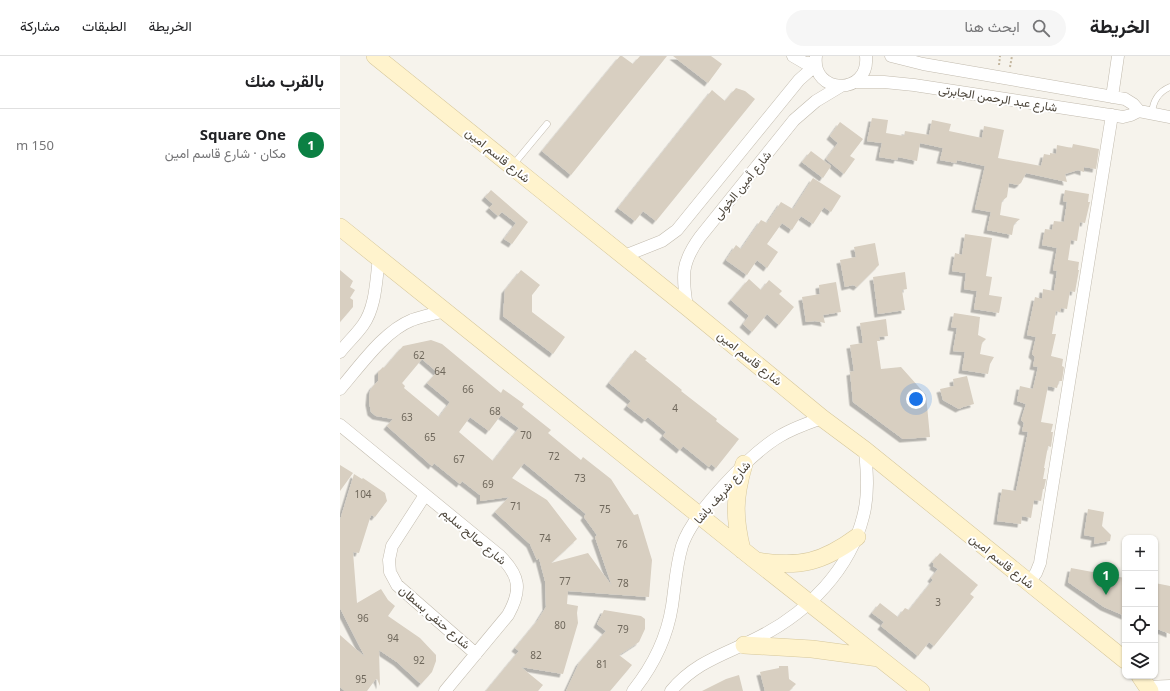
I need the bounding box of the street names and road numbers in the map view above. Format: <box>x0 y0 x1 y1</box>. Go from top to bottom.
street label: شارع عبد الرحمن الجابرتى <box>937 80 1059 117</box>
street label: شارع قاسم امين <box>461 124 534 187</box>
street label: شارع أمين الخولى <box>709 147 776 224</box>
street label: شارع قاسم امين <box>713 327 786 390</box>
street label: شارع شريف باشا <box>690 457 755 528</box>
street label: شارع صالح سليم <box>437 504 510 569</box>
street label: شارع قاسم امين <box>965 530 1038 593</box>
street label: شارع حنفى بسطان <box>395 581 474 653</box>

